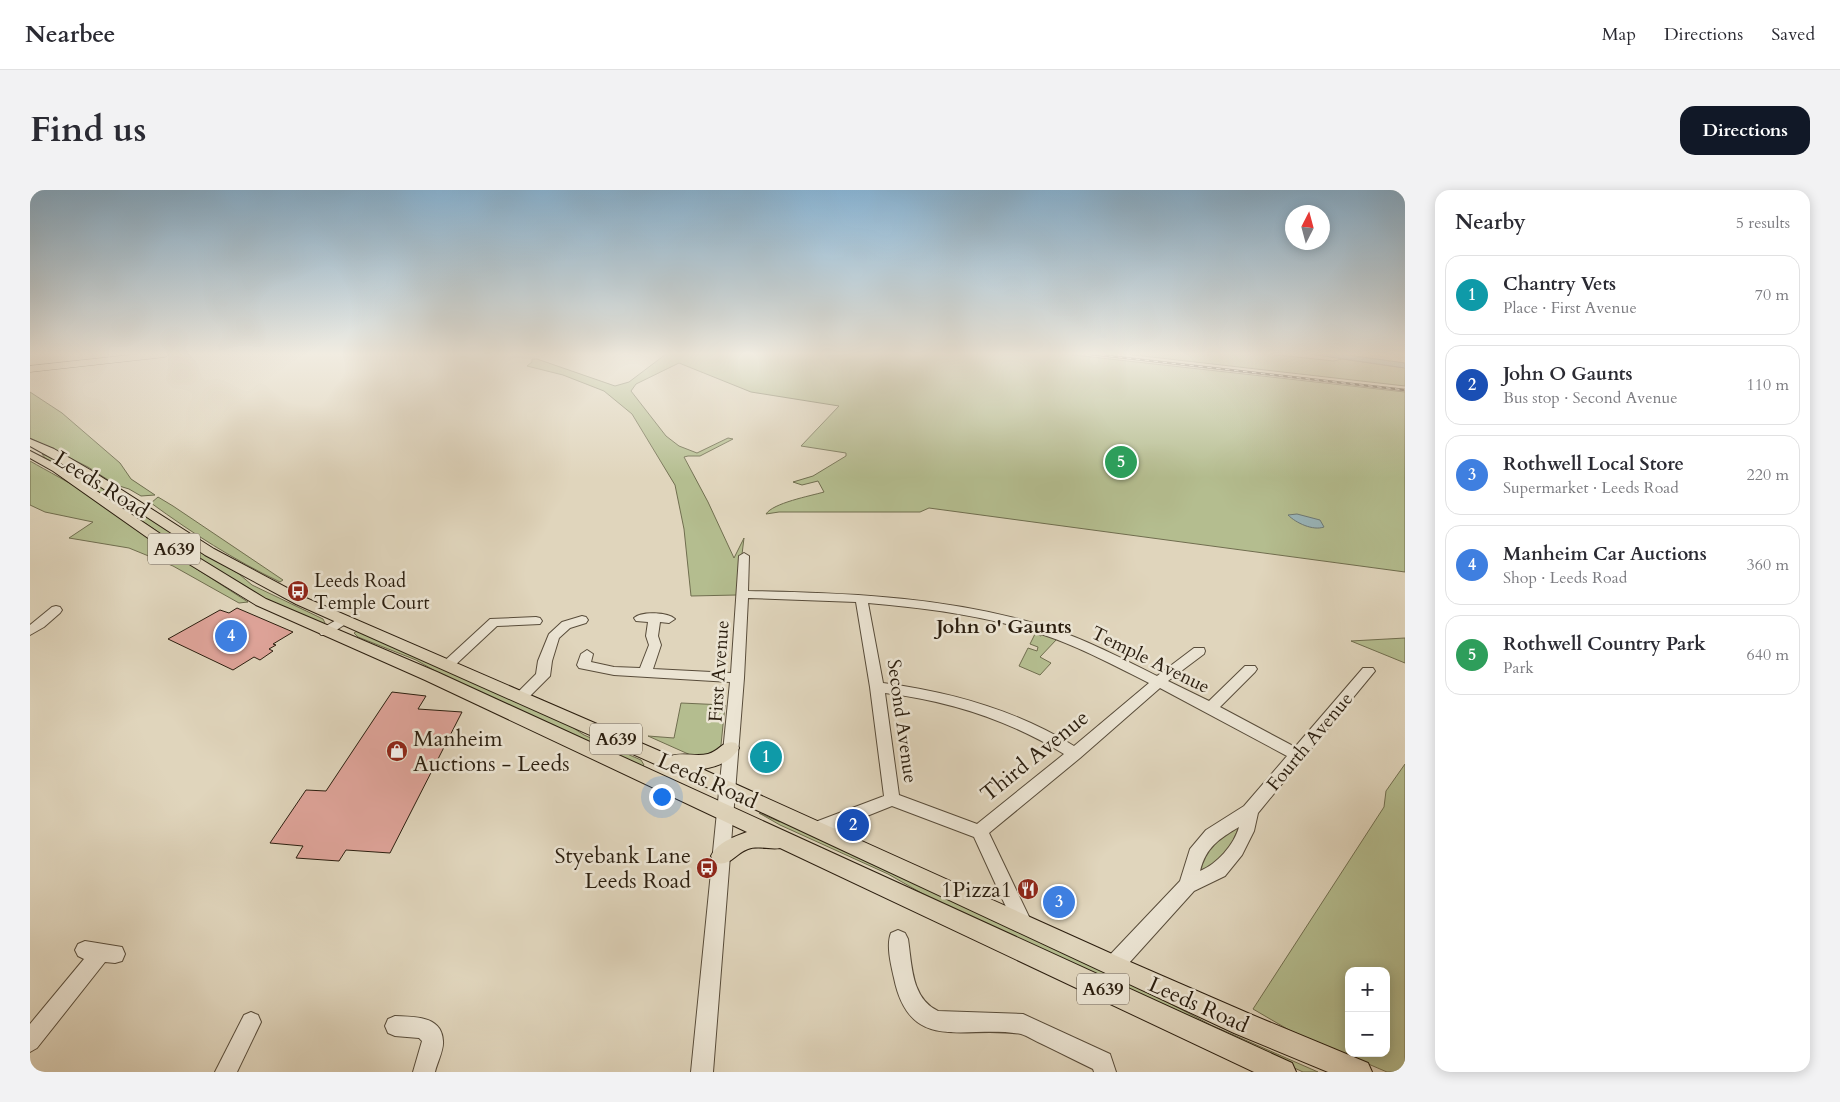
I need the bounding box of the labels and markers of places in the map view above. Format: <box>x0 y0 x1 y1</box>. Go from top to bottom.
pin: 5 <box>1105 443 1137 481</box>
place label: Leeds Road Temple Court <box>314 568 429 616</box>
bus stop icon: Leeds Road Temple Court <box>286 579 310 603</box>
pin: 4 <box>215 617 247 655</box>
place label: Manheim Auctions - Leeds <box>413 724 570 779</box>
pin: 1 <box>750 738 782 776</box>
shop icon: Manheim Auctions - Leeds <box>385 739 409 763</box>
pin: 2 <box>837 806 869 844</box>
place label: Styebank Lane Leeds Road <box>555 841 691 896</box>
bus stop icon: Styebank Lane Leeds Road <box>695 856 719 880</box>
place label: 1Pizza1 <box>941 875 1012 905</box>
restaurant icon: 1Pizza1 <box>1016 877 1040 901</box>
pin: 3 <box>1043 883 1075 921</box>

